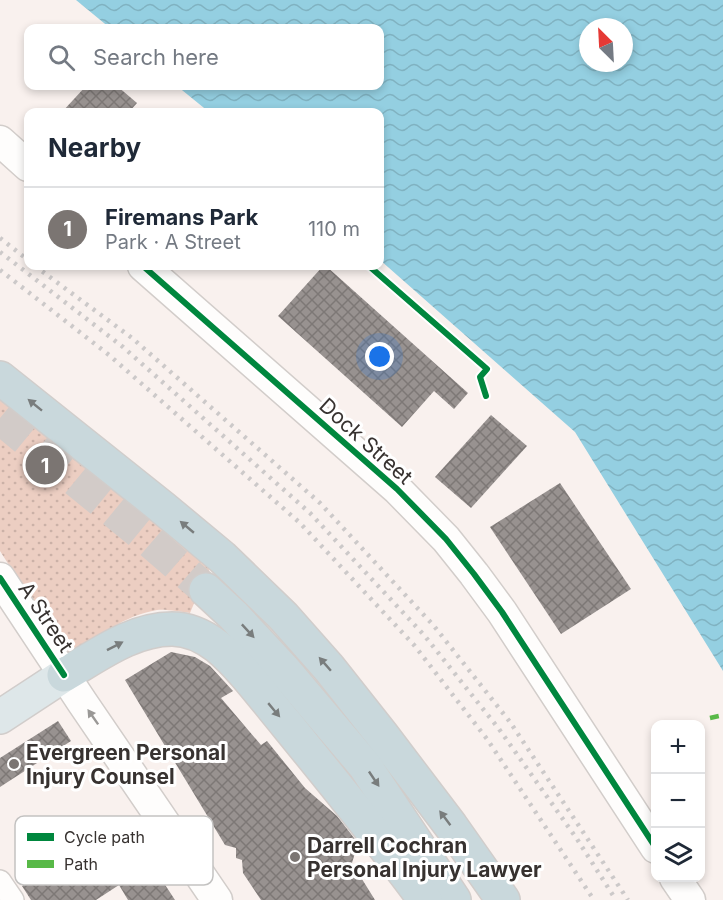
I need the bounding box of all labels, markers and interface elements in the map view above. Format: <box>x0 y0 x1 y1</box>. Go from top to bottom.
north arrow <box>579 18 633 72</box>
search box <box>24 24 384 90</box>
icon: search <box>45 41 78 74</box>
text: Search here <box>93 44 219 70</box>
text: Nearby <box>48 132 141 163</box>
text: Firemans Park <box>105 204 258 230</box>
text: 1 <box>63 217 72 241</box>
text: 110 m <box>308 217 360 241</box>
text: Park · A Street <box>105 230 241 254</box>
your location <box>365 342 394 371</box>
street label: Dock Street <box>314 393 418 489</box>
one-way arrow <box>27 400 42 412</box>
pin: 1 <box>26 442 64 488</box>
one-way arrow <box>179 521 195 534</box>
street label: A Street <box>13 577 79 657</box>
one-way arrow <box>241 623 255 638</box>
one-way arrow <box>107 641 124 651</box>
one-way arrow <box>319 656 332 672</box>
one-way arrow <box>267 702 280 717</box>
one-way arrow <box>87 708 98 725</box>
map controls <box>651 720 705 882</box>
button: + <box>651 720 705 774</box>
place label: Evergreen Personal Injury Counsel <box>26 740 226 789</box>
marker: Evergreen Personal Injury Counsel <box>7 757 21 771</box>
one-way arrow <box>368 771 379 787</box>
button: − <box>651 774 705 828</box>
one-way arrow <box>439 810 452 826</box>
legend <box>15 816 213 885</box>
text: Cycle path <box>64 827 145 847</box>
button: layers <box>651 828 705 882</box>
place label: Darrell Cochran Personal Injury Lawyer <box>307 833 542 882</box>
marker: Darrell Cochran Personal Injury Lawyer <box>288 850 302 864</box>
text: Path <box>64 854 98 874</box>

